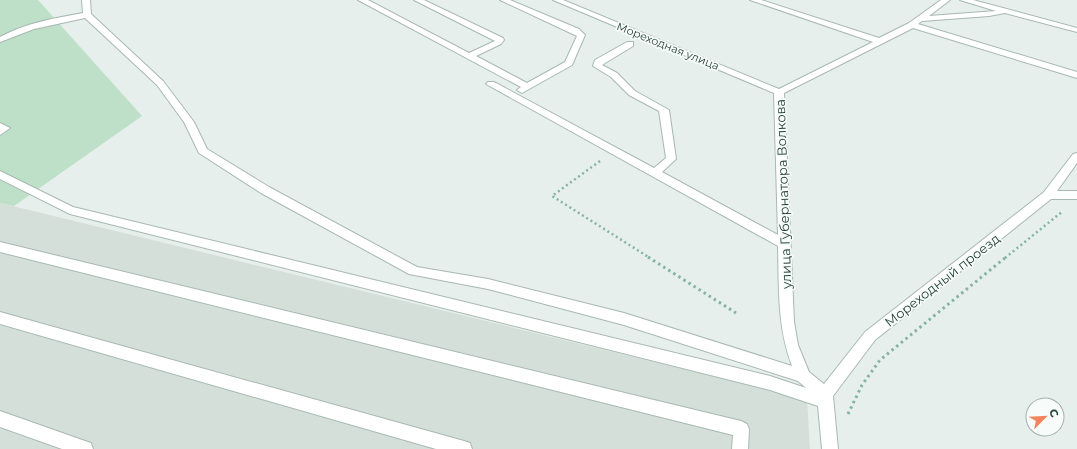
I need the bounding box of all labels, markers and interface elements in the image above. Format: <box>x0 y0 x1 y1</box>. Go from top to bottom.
street label: Мореходная улица <box>615 19 721 73</box>
street label: улица Губернатора Волкова <box>772 99 794 290</box>
street label: Мореходный проезд <box>881 230 1003 330</box>
north arrow <box>1025 397 1065 437</box>
text: С <box>1046 406 1062 419</box>

